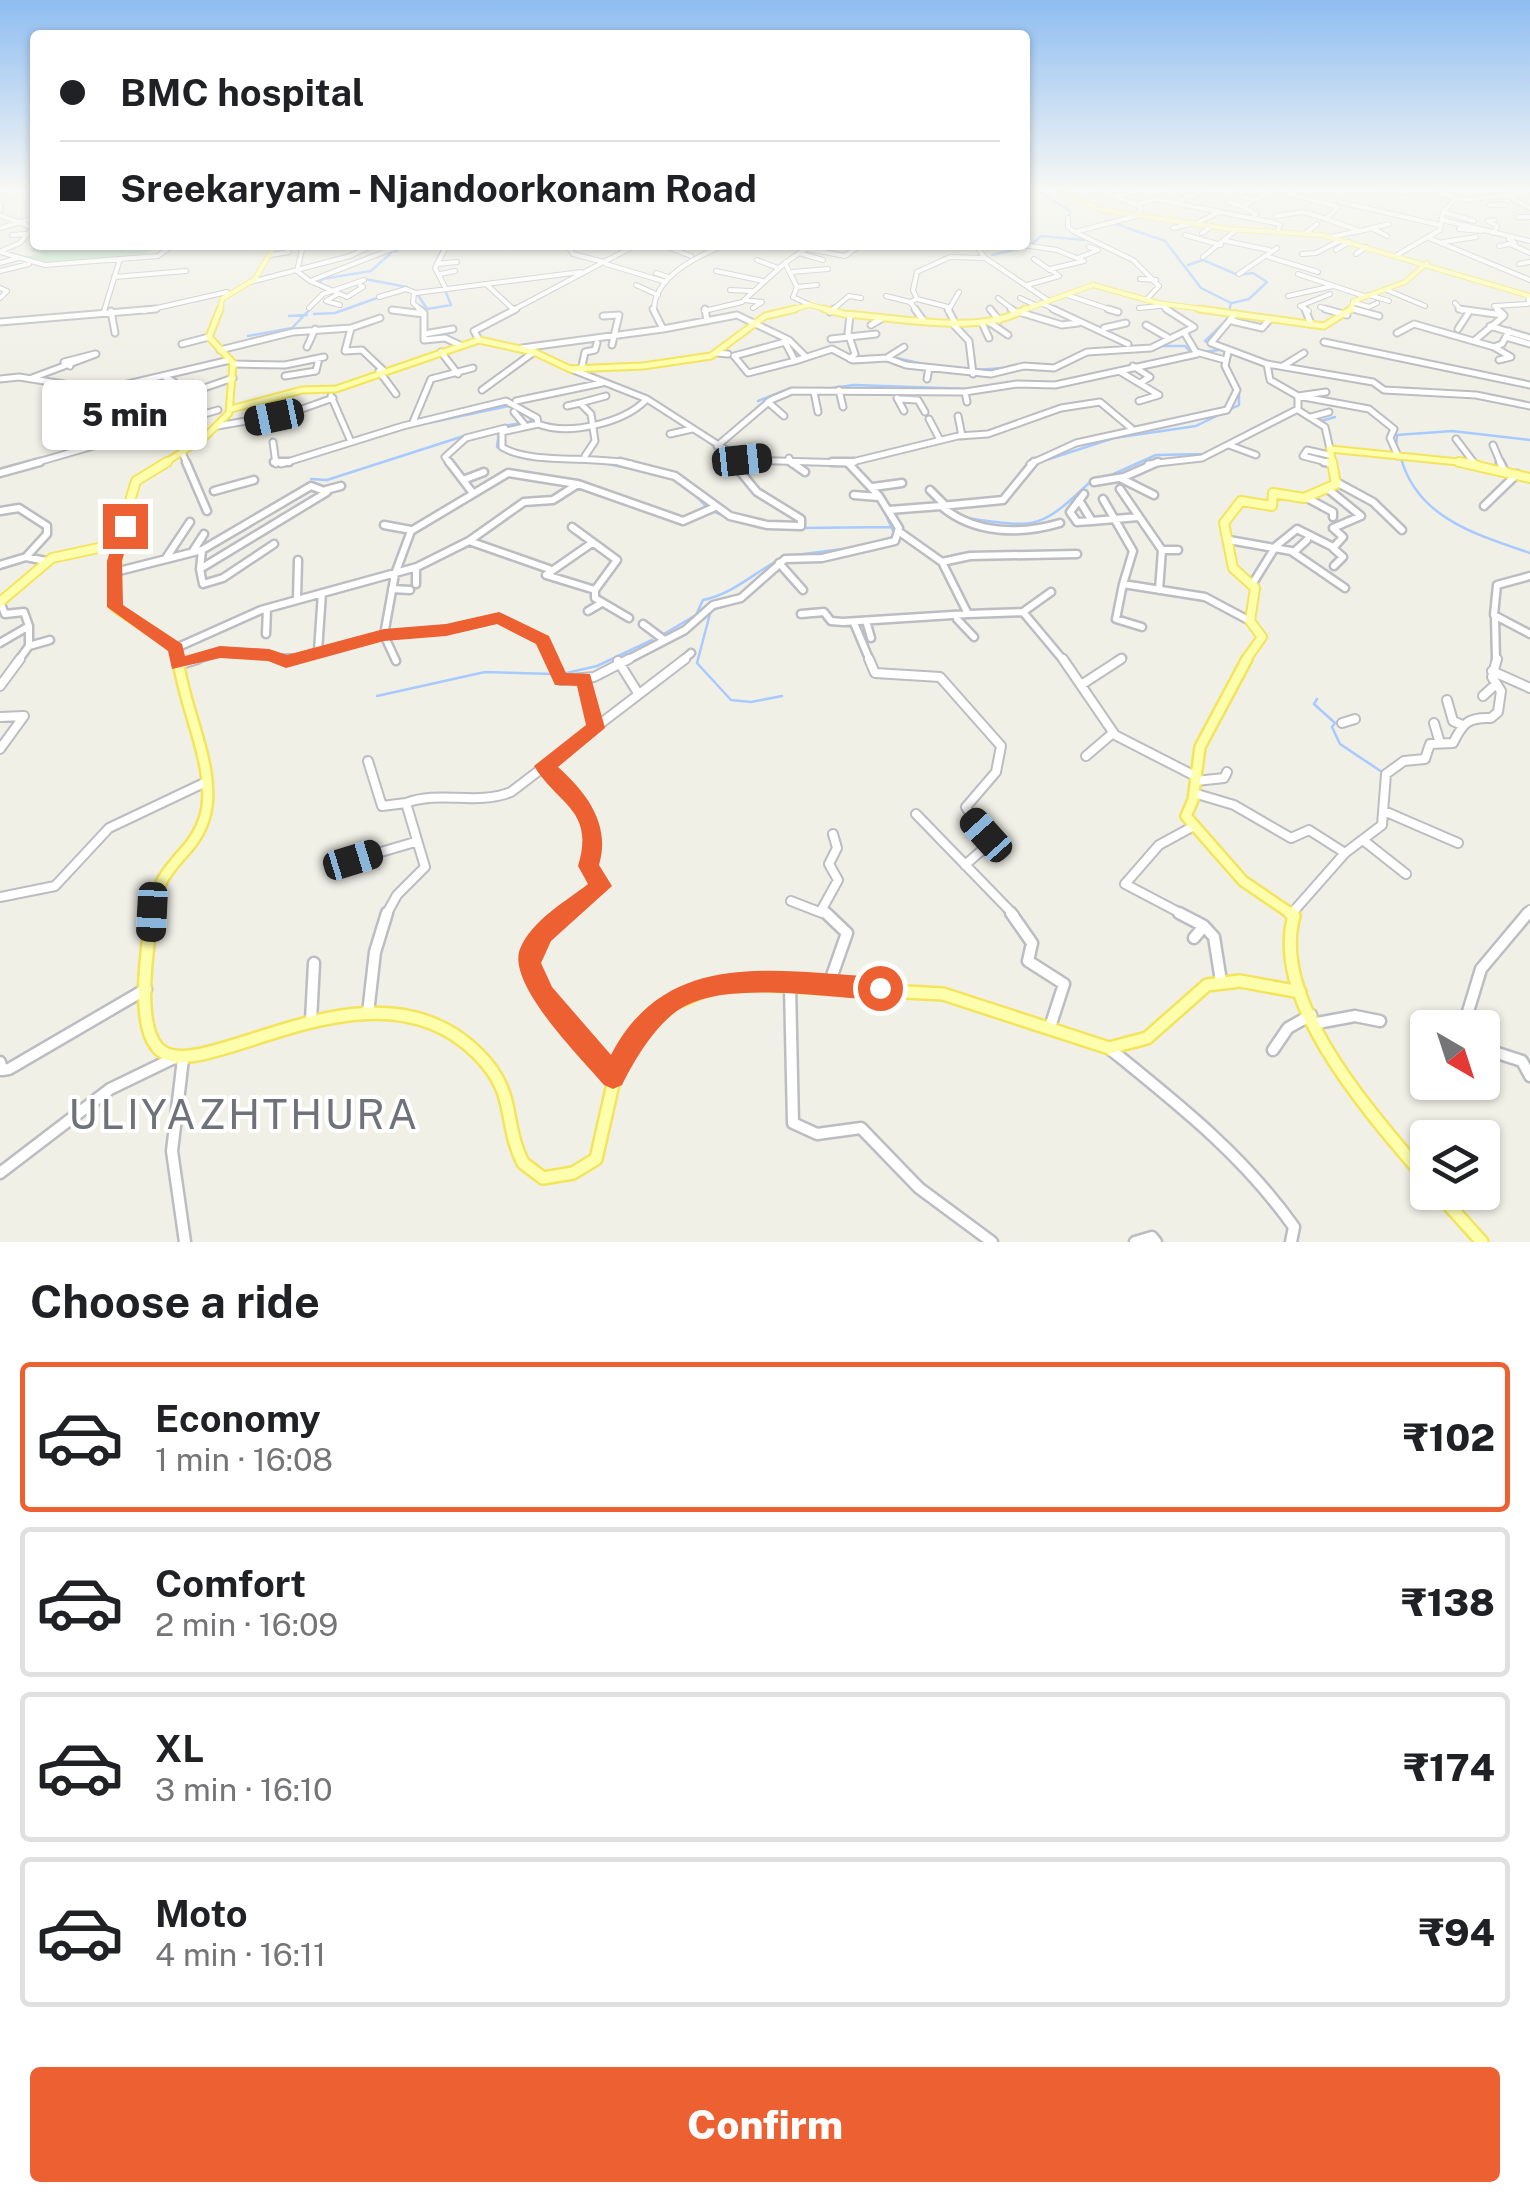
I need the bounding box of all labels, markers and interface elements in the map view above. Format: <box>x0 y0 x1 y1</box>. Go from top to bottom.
text: BMC hospital <box>120 70 365 115</box>
text: Sreekaryam - Njandoorkonam Road <box>120 166 757 211</box>
callout: 5 min <box>42 381 208 451</box>
text: 5 min <box>81 396 168 433</box>
car <box>242 396 306 438</box>
car <box>711 442 773 478</box>
route end <box>103 504 148 549</box>
car <box>955 803 1017 867</box>
car <box>320 837 386 883</box>
car <box>135 881 169 943</box>
route start <box>858 966 903 1011</box>
north arrow <box>1410 1010 1500 1100</box>
map controls <box>1410 1010 1500 1210</box>
district label: ULIYAZHTHURA <box>68 1089 420 1138</box>
button: layers <box>1410 1120 1500 1210</box>
text: Choose a ride <box>30 1275 320 1328</box>
icon: car <box>35 1392 125 1482</box>
text: Economy <box>155 1396 321 1441</box>
text: ₹102 <box>1403 1415 1495 1460</box>
text: 1 min · 16:08 <box>155 1441 333 1478</box>
icon: car <box>35 1557 125 1647</box>
text: Comfort <box>155 1561 306 1606</box>
text: ₹138 <box>1401 1580 1495 1625</box>
text: 2 min · 16:09 <box>155 1606 338 1643</box>
icon: car <box>35 1722 125 1812</box>
text: XL <box>155 1726 204 1771</box>
text: ₹174 <box>1403 1745 1495 1790</box>
text: 3 min · 16:10 <box>155 1771 333 1808</box>
icon: car <box>35 1887 125 1977</box>
text: Moto <box>155 1891 248 1936</box>
text: ₹94 <box>1419 1910 1495 1955</box>
text: 4 min · 16:11 <box>155 1936 326 1973</box>
button: Confirm <box>30 2067 1500 2182</box>

